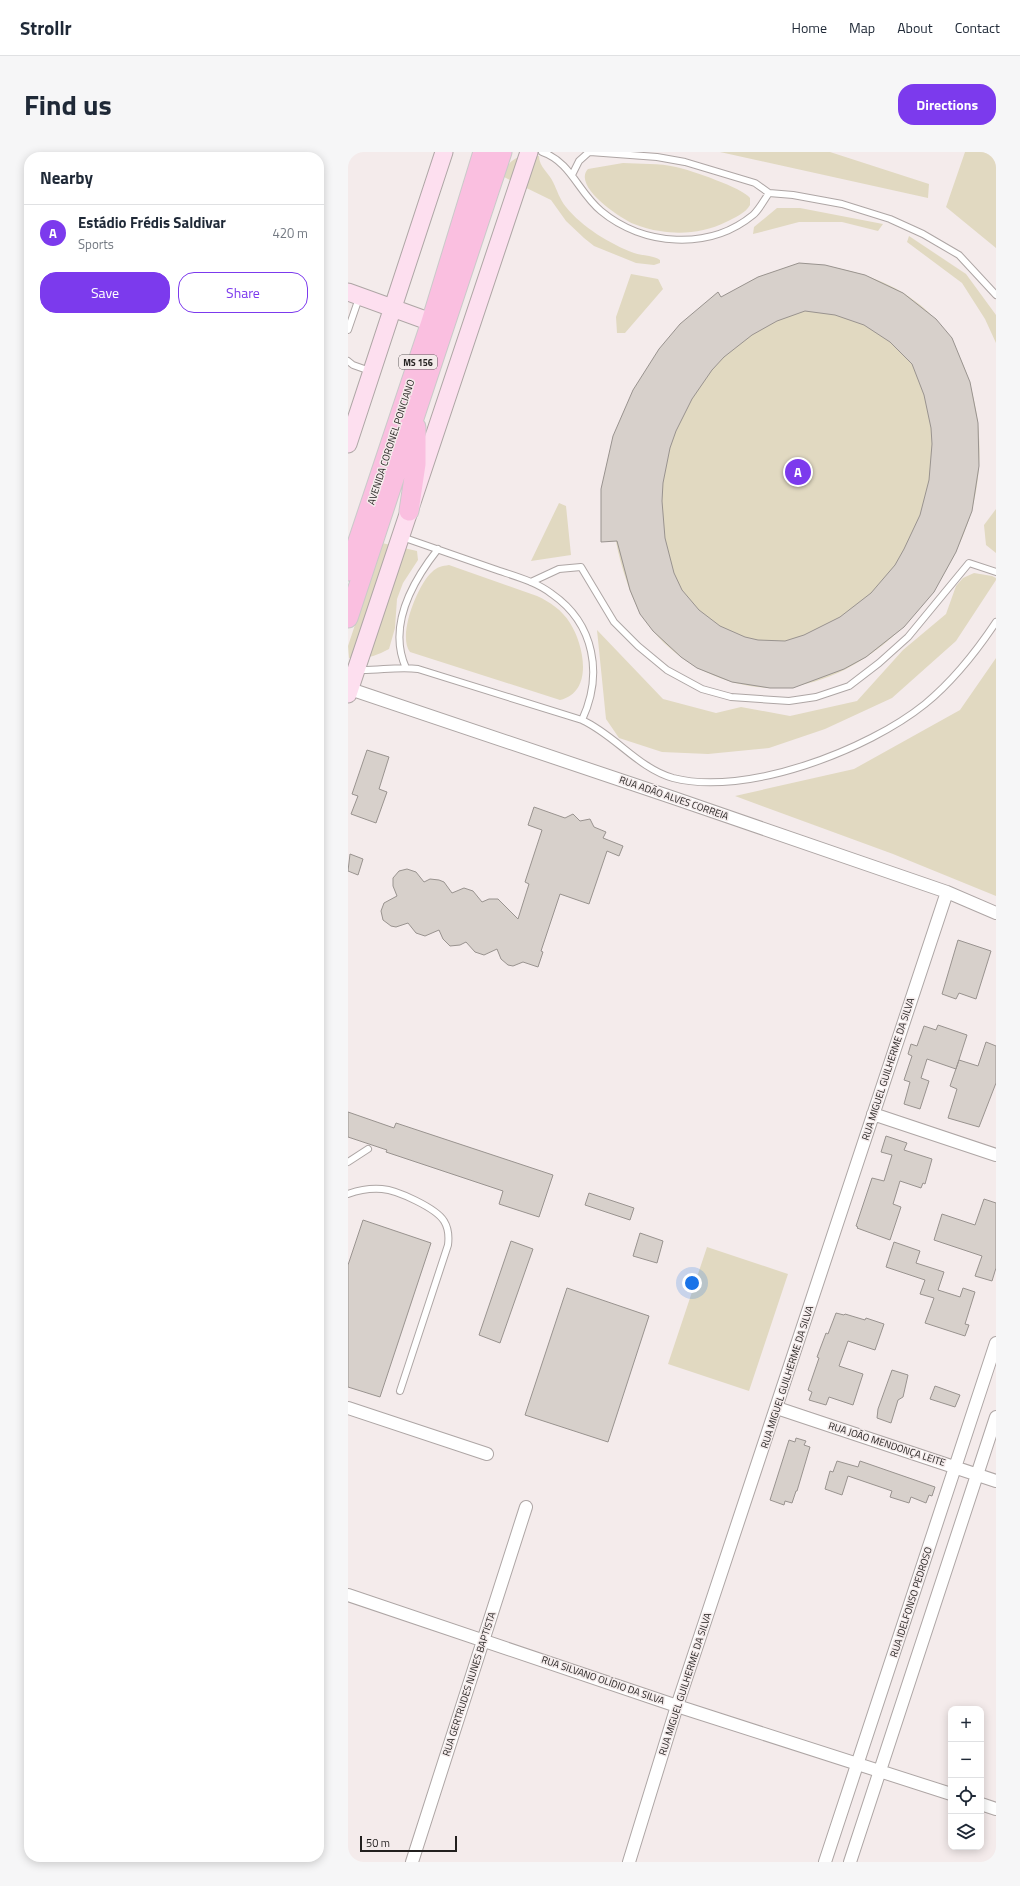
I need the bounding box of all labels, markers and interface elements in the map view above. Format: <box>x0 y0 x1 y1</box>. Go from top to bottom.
text: Strollr <box>20 13 72 42</box>
text: Home <box>792 17 827 38</box>
text: Map <box>849 17 875 38</box>
text: About <box>897 17 933 38</box>
text: Contact <box>955 17 1000 38</box>
text: Find us <box>24 83 112 126</box>
button: Directions <box>898 84 996 125</box>
text: Nearby <box>40 165 93 191</box>
text: Estádio Frédis Saldivar <box>78 211 226 234</box>
text: A <box>49 223 57 243</box>
text: 420 m <box>272 223 308 243</box>
text: Sports <box>78 234 114 254</box>
button: Save <box>40 272 170 313</box>
button: Share <box>178 272 308 313</box>
road number: MS 156 <box>399 355 437 369</box>
street label: AVENIDA CORONEL PONCIANO <box>364 377 419 507</box>
pin: A <box>785 457 811 487</box>
street label: RUA ADÃO ALVES CORREIA <box>617 772 731 824</box>
street label: RUA MIGUEL GUILHERME DA SILVA <box>858 996 918 1142</box>
your location <box>682 1273 702 1293</box>
street label: RUA MIGUEL GUILHERME DA SILVA <box>757 1304 817 1450</box>
street label: RUA JOÃO MENDONÇA LEITE <box>826 1418 948 1470</box>
street label: RUA IDELFONSO PEDROSO <box>886 1544 936 1659</box>
street label: RUA GERTRUDES NUNES BAPTISTA <box>439 1610 499 1758</box>
street label: RUA MIGUEL GUILHERME DA SILVA <box>655 1611 715 1757</box>
street label: RUA SILVANO OLÍDIO DA SILVA <box>539 1652 667 1708</box>
map controls <box>948 1706 984 1850</box>
button: + <box>948 1706 984 1742</box>
button: − <box>948 1742 984 1778</box>
button: locate <box>948 1778 984 1814</box>
button: layers <box>948 1814 984 1850</box>
scale bar <box>360 1834 457 1853</box>
text: 50 m <box>366 1835 390 1851</box>

